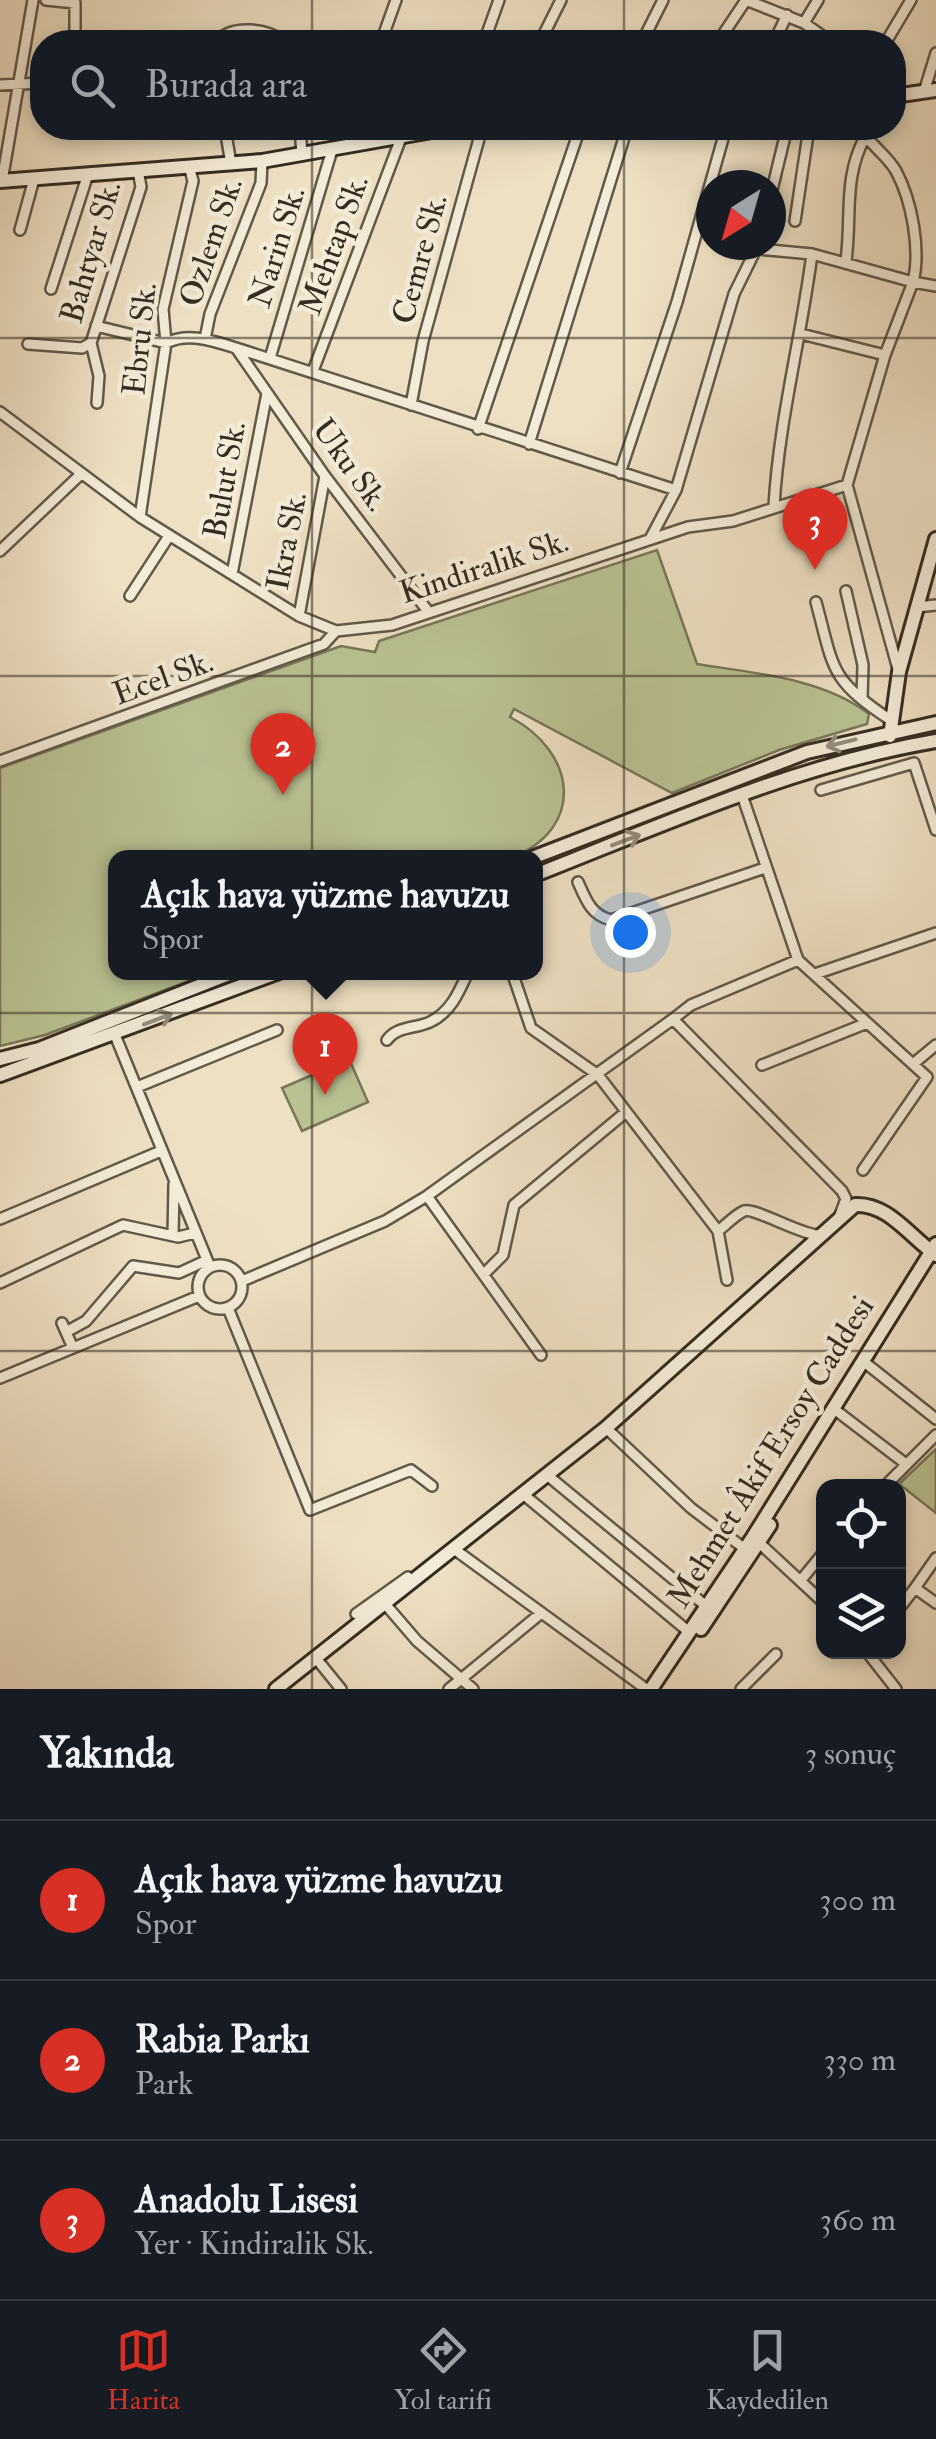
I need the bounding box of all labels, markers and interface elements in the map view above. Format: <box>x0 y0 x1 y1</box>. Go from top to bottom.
search box <box>30 30 906 140</box>
icon: search <box>65 58 120 113</box>
text: Burada ara <box>145 61 307 109</box>
street label: Mehtap Sk. <box>290 169 378 321</box>
north arrow <box>696 170 786 260</box>
street label: Ozlem Sk. <box>170 172 252 312</box>
street label: Bahtyar Sk. <box>52 176 130 328</box>
street label: Narin Sk. <box>240 182 314 312</box>
street label: Cemre Sk. <box>383 190 457 328</box>
street label: Ebru Sk. <box>114 281 166 397</box>
street label: Uku Sk. <box>303 411 397 519</box>
street label: Bulut Sk. <box>195 418 255 542</box>
street label: Ikra Sk. <box>258 488 316 594</box>
pin: 3 <box>782 488 848 570</box>
street label: Kindiralik Sk. <box>395 521 573 613</box>
street label: Ecel Sk. <box>107 641 219 715</box>
pin: 2 <box>250 712 316 795</box>
one-way arrow <box>826 735 857 754</box>
one-way arrow <box>610 829 641 847</box>
popup <box>108 850 543 980</box>
text: Açık hava yüzme havuzu <box>142 871 509 919</box>
your location <box>605 907 656 958</box>
text: Spor <box>142 919 203 959</box>
one-way arrow <box>142 1008 172 1026</box>
pin: 1 <box>292 1012 358 1095</box>
street label: Mehmet Âkif Ersoy Caddesi <box>659 1289 883 1615</box>
map controls <box>816 1479 906 1659</box>
button: locate <box>816 1479 906 1569</box>
button: layers <box>816 1569 906 1659</box>
text: Yakında <box>40 1728 173 1780</box>
text: 3 sonuç <box>805 1734 896 1774</box>
text: Açık hava yüzme havuzu <box>135 1856 503 1904</box>
text: 1 <box>67 1880 78 1920</box>
text: 300 m <box>819 1880 896 1920</box>
text: Spor <box>135 1904 196 1944</box>
text: Rabia Parkı <box>135 2016 310 2064</box>
text: 2 <box>64 2040 81 2080</box>
text: 330 m <box>823 2040 896 2080</box>
text: Park <box>135 2064 193 2104</box>
text: Anadolu Lisesi <box>135 2176 358 2224</box>
text: 3 <box>66 2200 79 2240</box>
text: 360 m <box>820 2200 896 2240</box>
text: Yer · Kindiralik Sk. <box>135 2224 374 2264</box>
tab: Harita <box>107 2323 180 2418</box>
tab: Yol tarifi <box>394 2323 492 2418</box>
tab: Kaydedilen <box>706 2323 829 2418</box>

